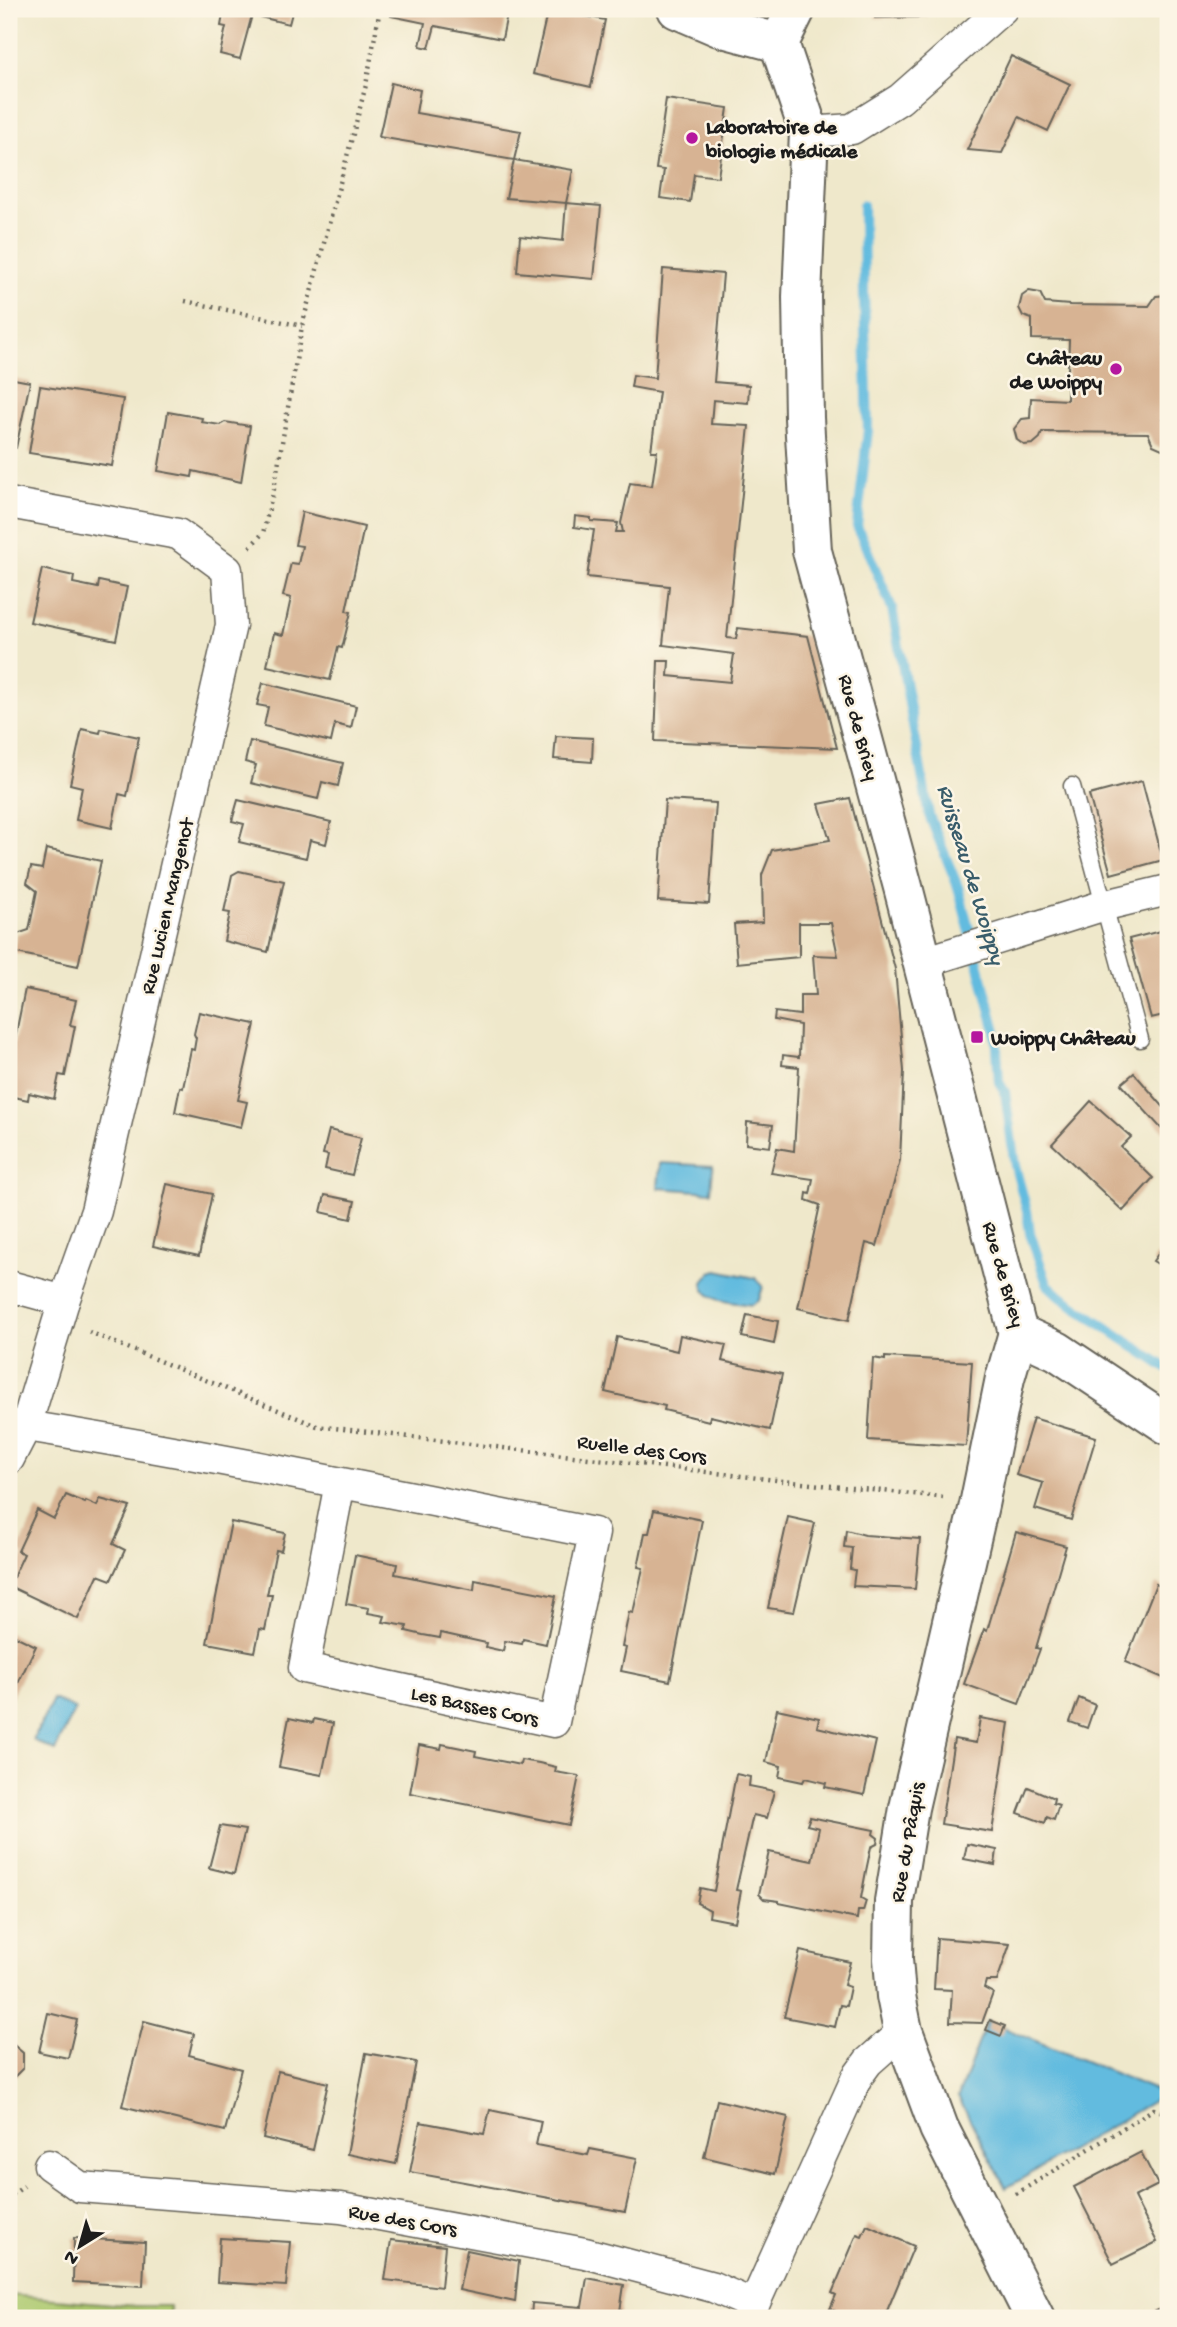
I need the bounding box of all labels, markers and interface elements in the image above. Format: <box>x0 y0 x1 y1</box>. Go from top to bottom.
place label: Laboratoire de biologie médicale <box>705 117 858 166</box>
marker: Laboratoire de biologie médicale <box>684 130 700 146</box>
place label: Château de Woippy <box>1010 348 1103 397</box>
marker: Château de Woippy <box>1108 361 1124 377</box>
street label: Rue de Briey <box>830 672 883 784</box>
water label: Ruisseau de Woippy <box>929 782 1010 970</box>
street label: Rue Lucien Mangenot <box>137 814 202 997</box>
place label: Woippy Château <box>990 1028 1136 1053</box>
marker: Woippy Château <box>969 1029 985 1045</box>
street label: Rue de Briey <box>975 1219 1029 1331</box>
street label: Ruelle des Cors <box>576 1431 709 1472</box>
street label: Les Basses Cors <box>408 1683 542 1734</box>
street label: Rue du Pâquis <box>887 1779 933 1905</box>
street label: Rue des Cors <box>346 2201 460 2245</box>
north arrow <box>46 2212 116 2282</box>
text: N <box>60 2244 84 2270</box>

